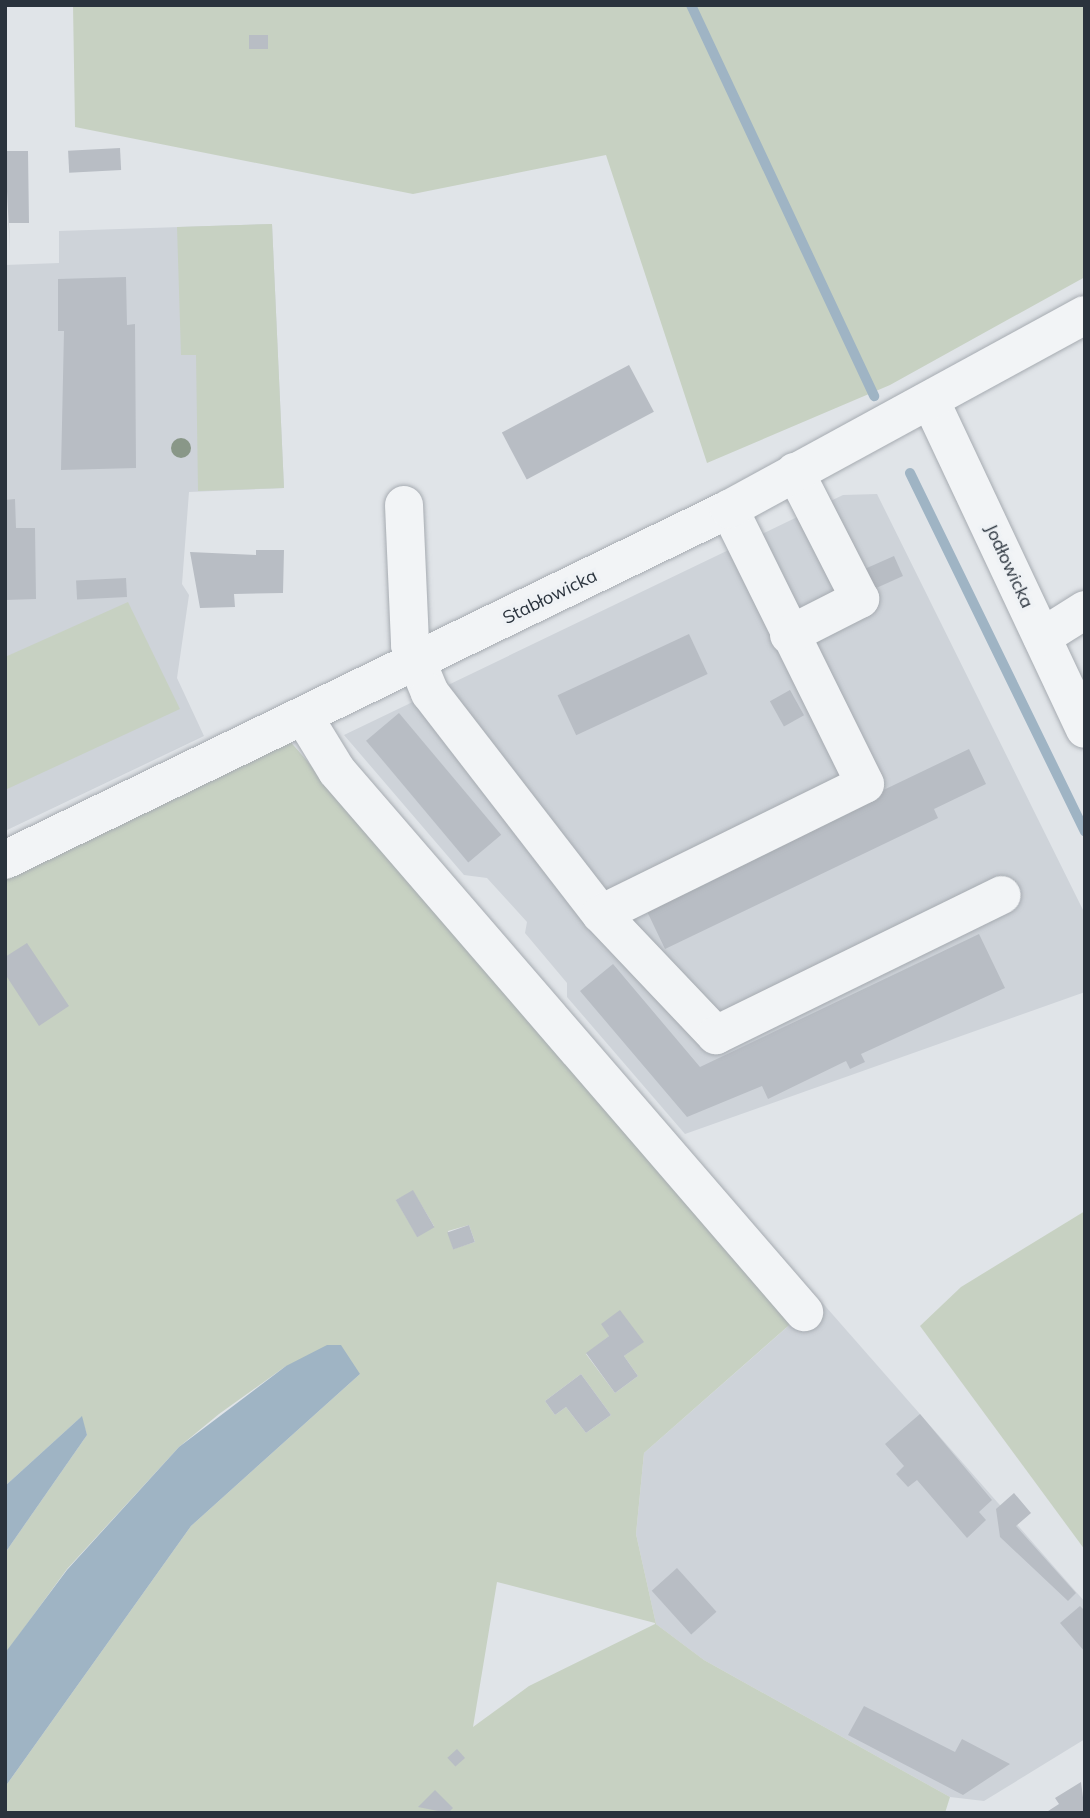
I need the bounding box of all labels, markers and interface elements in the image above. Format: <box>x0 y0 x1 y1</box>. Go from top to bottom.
street label: Jodłowicka <box>980 521 1038 611</box>
street label: Stabłowicka <box>499 565 601 629</box>

